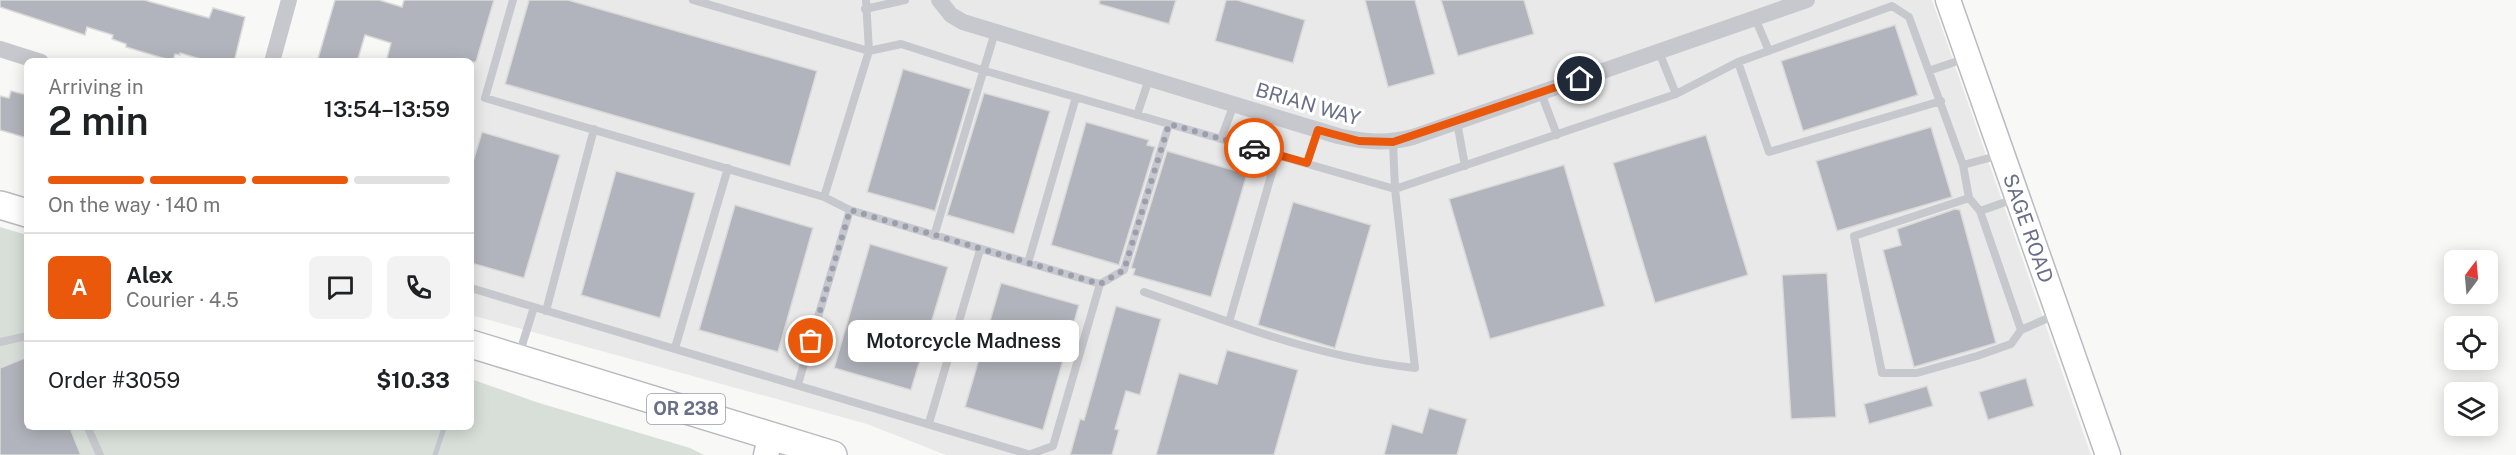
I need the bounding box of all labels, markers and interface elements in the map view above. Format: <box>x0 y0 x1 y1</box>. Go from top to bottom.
pin <box>1554 53 1605 104</box>
icon: home <box>1563 62 1596 95</box>
text: Arriving in <box>48 75 143 99</box>
street label: BRIAN WAY <box>1253 78 1363 130</box>
text: 13:54–13:59 <box>324 96 450 122</box>
text: 2 min <box>48 98 149 144</box>
courier <box>1224 118 1284 178</box>
icon: car <box>1238 132 1271 165</box>
street label: SAGE ROAD <box>1998 171 2058 286</box>
text: On the way · 140 m <box>48 193 220 217</box>
north arrow <box>2444 250 2498 304</box>
map controls <box>2444 250 2498 436</box>
button: chat <box>309 256 372 319</box>
button: phone <box>387 256 450 319</box>
text: Alex <box>126 262 173 288</box>
text: A <box>72 274 87 300</box>
text: Courier · 4.5 <box>126 288 239 312</box>
pin <box>785 315 836 366</box>
button: locate <box>2444 316 2498 370</box>
callout: Motorcycle Madness <box>847 320 1078 362</box>
icon: bag <box>794 324 827 357</box>
text: Motorcycle Madness <box>866 329 1061 353</box>
text: Order #3059 <box>48 367 180 393</box>
text: $10.33 <box>376 367 450 393</box>
button: layers <box>2444 382 2498 436</box>
road number: OR 238 <box>647 394 725 424</box>

